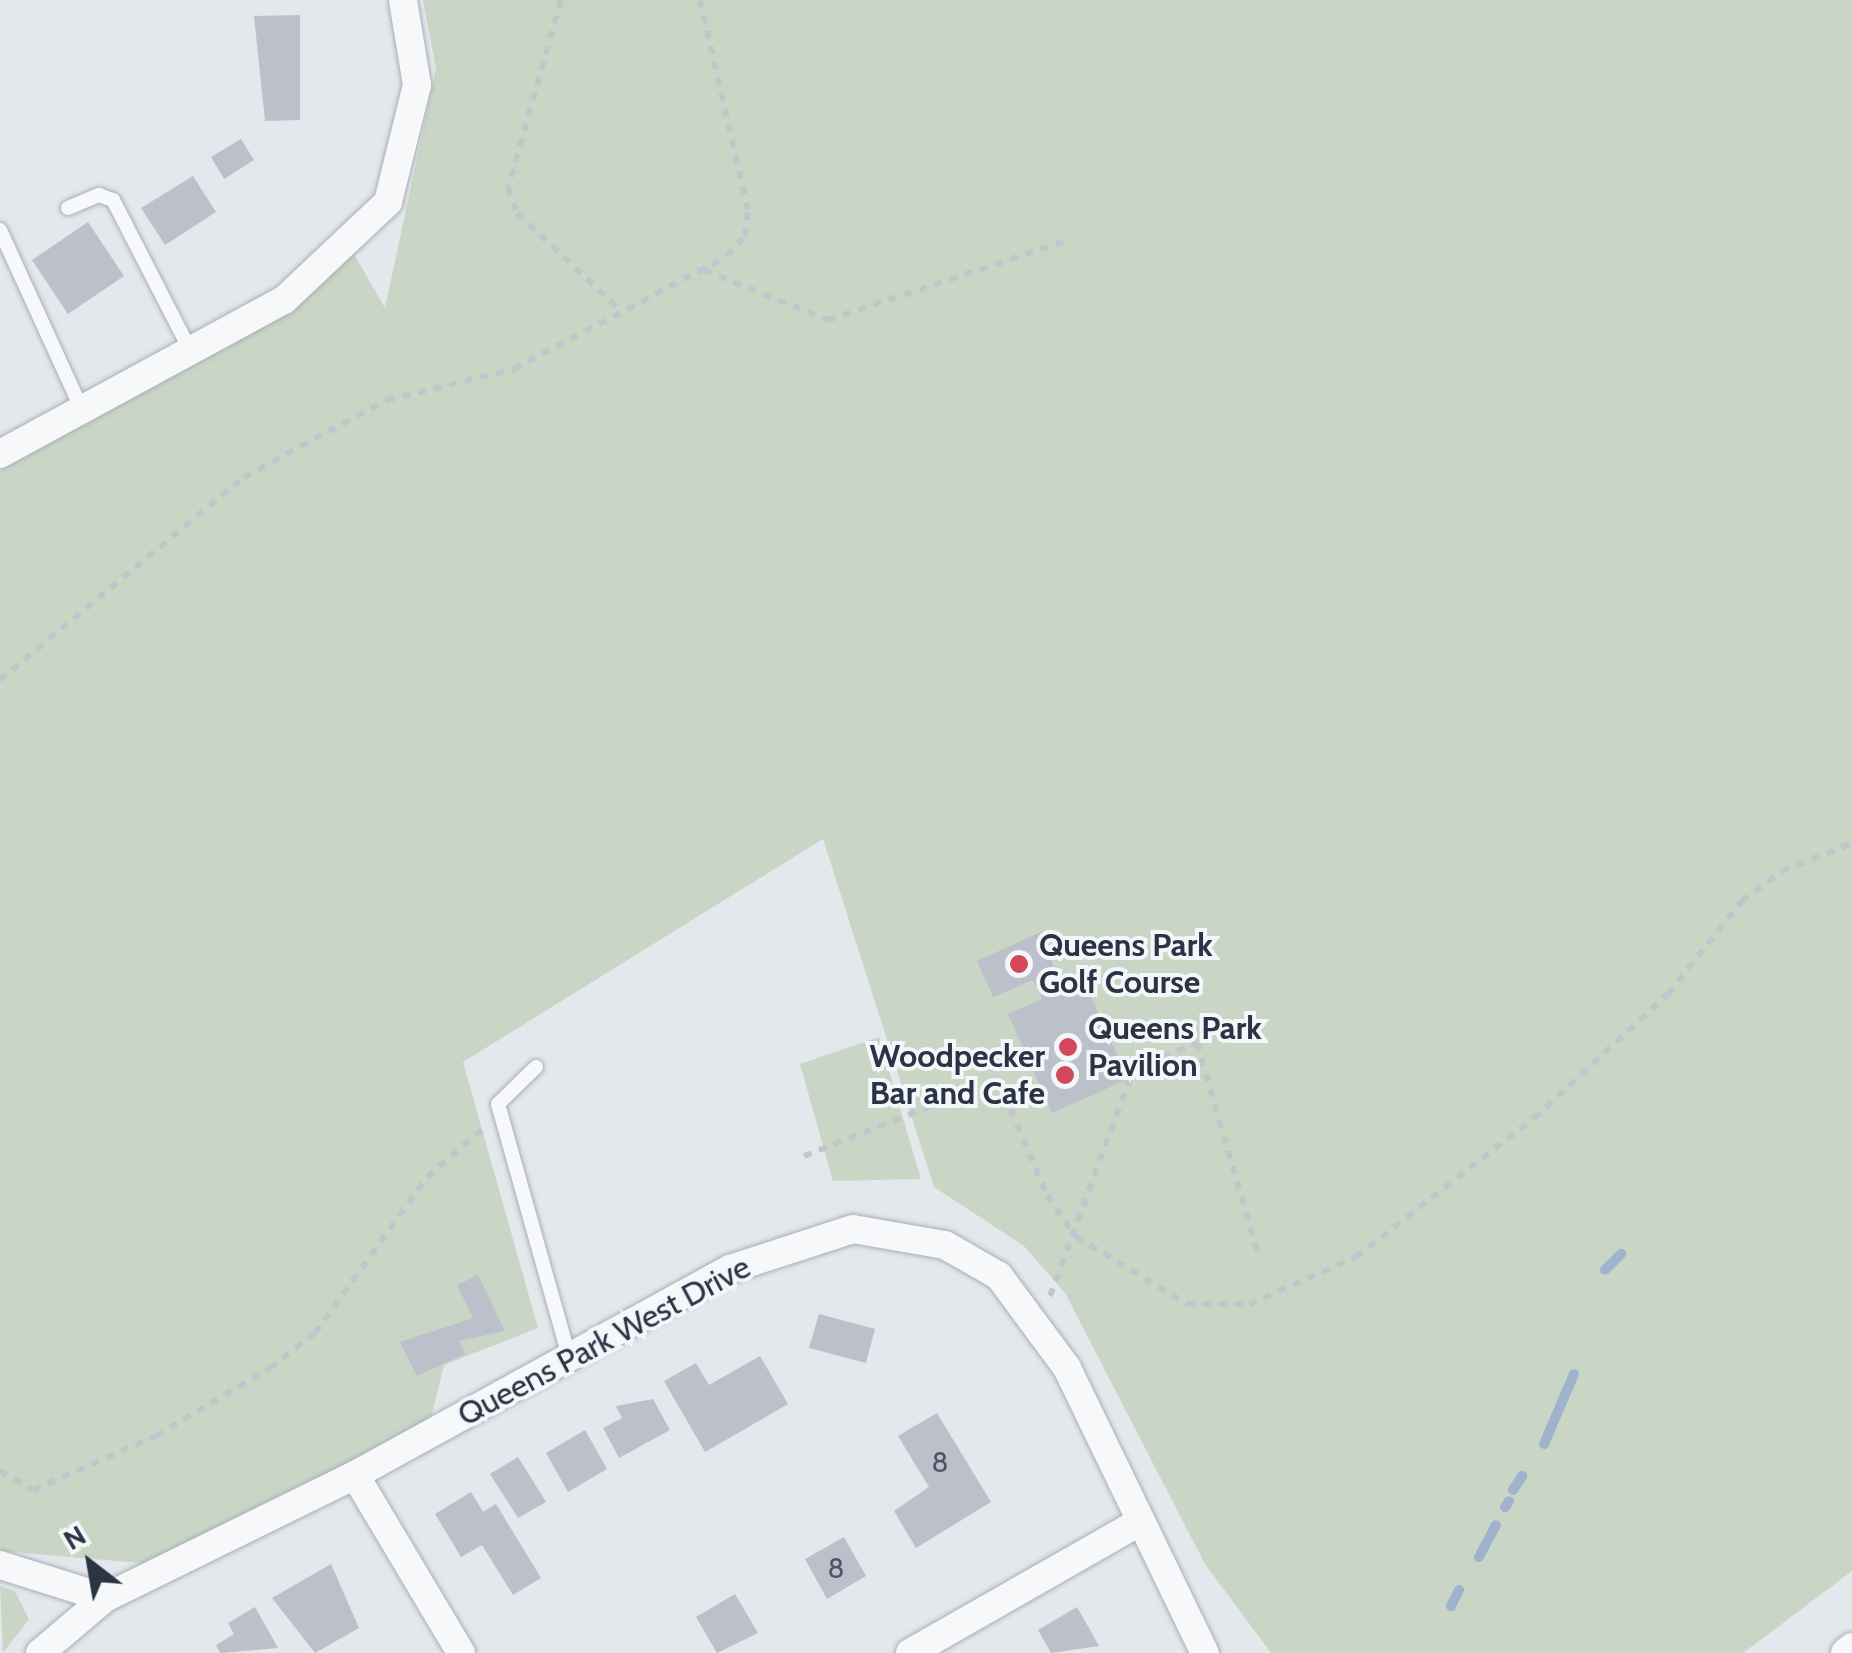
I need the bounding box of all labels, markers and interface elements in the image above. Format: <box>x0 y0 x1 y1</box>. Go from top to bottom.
place label: Queens Park Golf Course <box>1039 927 1213 1002</box>
marker: Queens Park Golf Course <box>1008 953 1030 975</box>
place label: Queens Park Pavilion <box>1088 1010 1262 1085</box>
marker: Queens Park Pavilion <box>1057 1036 1079 1058</box>
place label: Woodpecker Bar and Cafe <box>869 1038 1045 1113</box>
marker: Woodpecker Bar and Cafe <box>1054 1064 1076 1086</box>
street label: Queens Park West Drive <box>451 1248 757 1434</box>
house number: 8 <box>932 1445 948 1479</box>
north arrow <box>40 1513 140 1613</box>
text: N <box>57 1518 92 1557</box>
house number: 8 <box>828 1551 844 1585</box>

